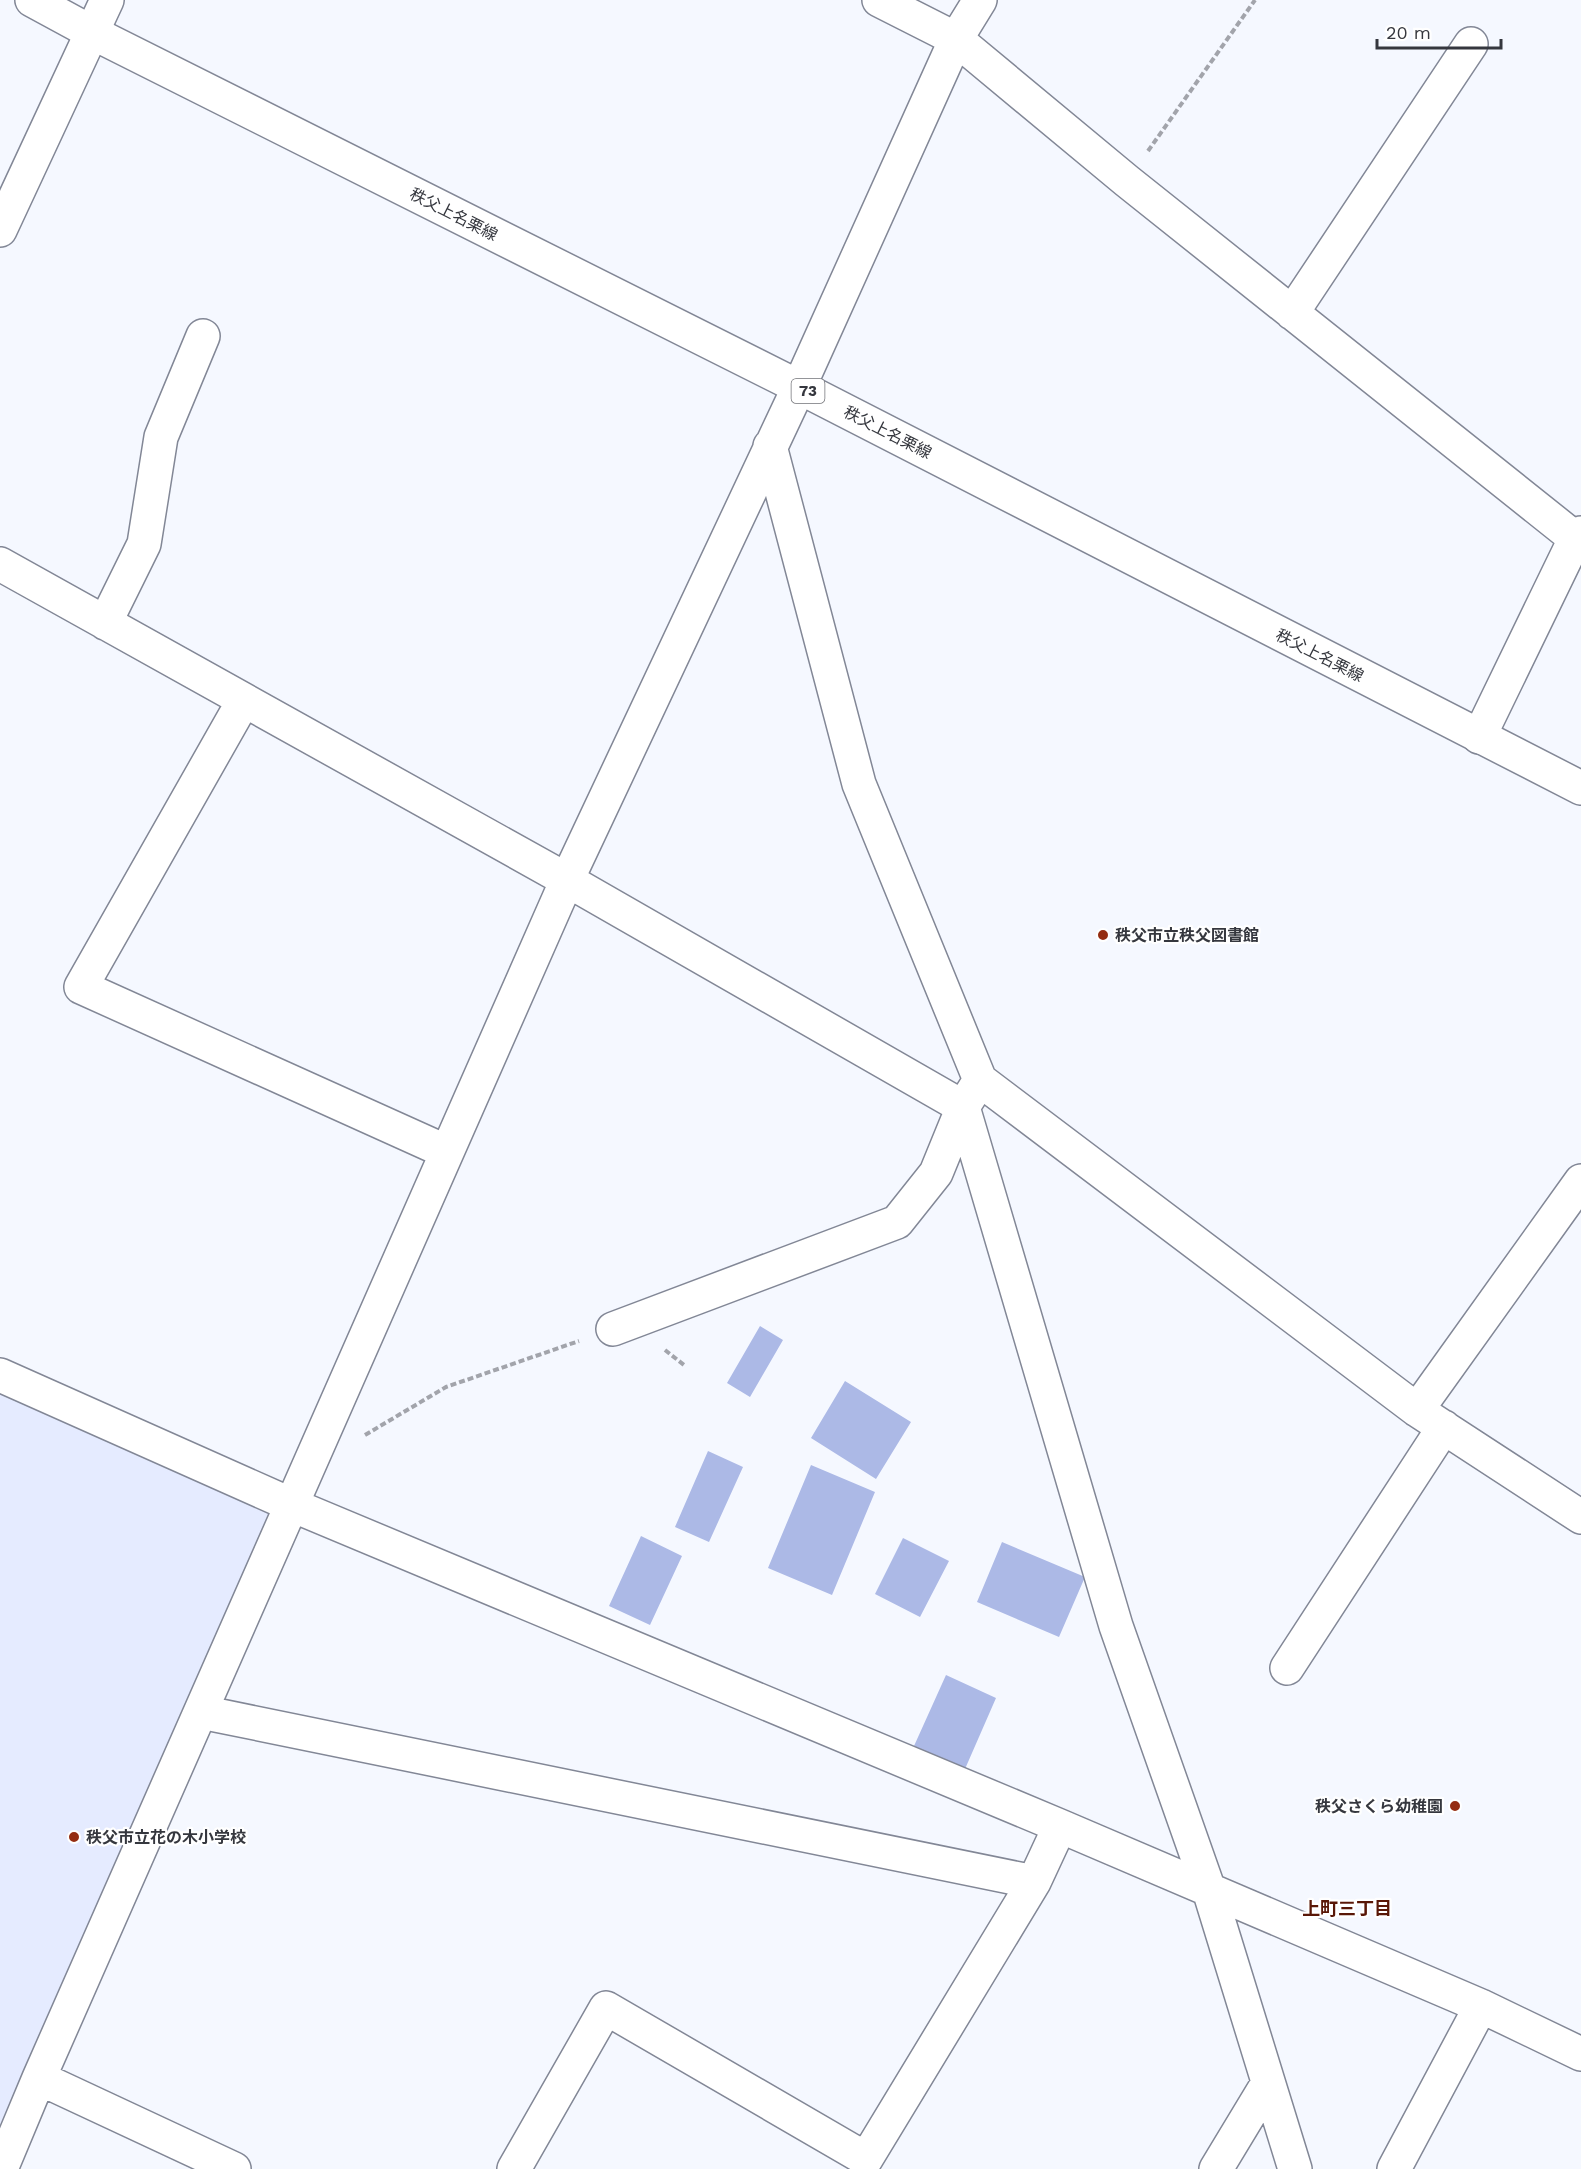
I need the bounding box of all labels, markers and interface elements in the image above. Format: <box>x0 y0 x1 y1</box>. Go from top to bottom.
scale bar <box>1377 12 1502 50</box>
text: 20 m <box>1386 22 1431 43</box>
street label: 秩父上名栗線 <box>407 184 501 245</box>
road number: 73 <box>792 379 824 403</box>
street label: 秩父上名栗線 <box>841 402 935 463</box>
street label: 秩父上名栗線 <box>1273 625 1367 686</box>
place label: 秩父市立秩父図書館 <box>1115 926 1259 945</box>
marker: 秩父市立秩父図書館 <box>1096 928 1110 942</box>
place label: 秩父さくら幼稚園 <box>1315 1797 1443 1816</box>
marker: 秩父さくら幼稚園 <box>1448 1799 1462 1813</box>
place label: 秩父市立花の木小学校 <box>86 1828 246 1847</box>
marker: 秩父市立花の木小学校 <box>67 1830 81 1844</box>
district label: 上町三丁目 <box>1302 1898 1392 1919</box>

